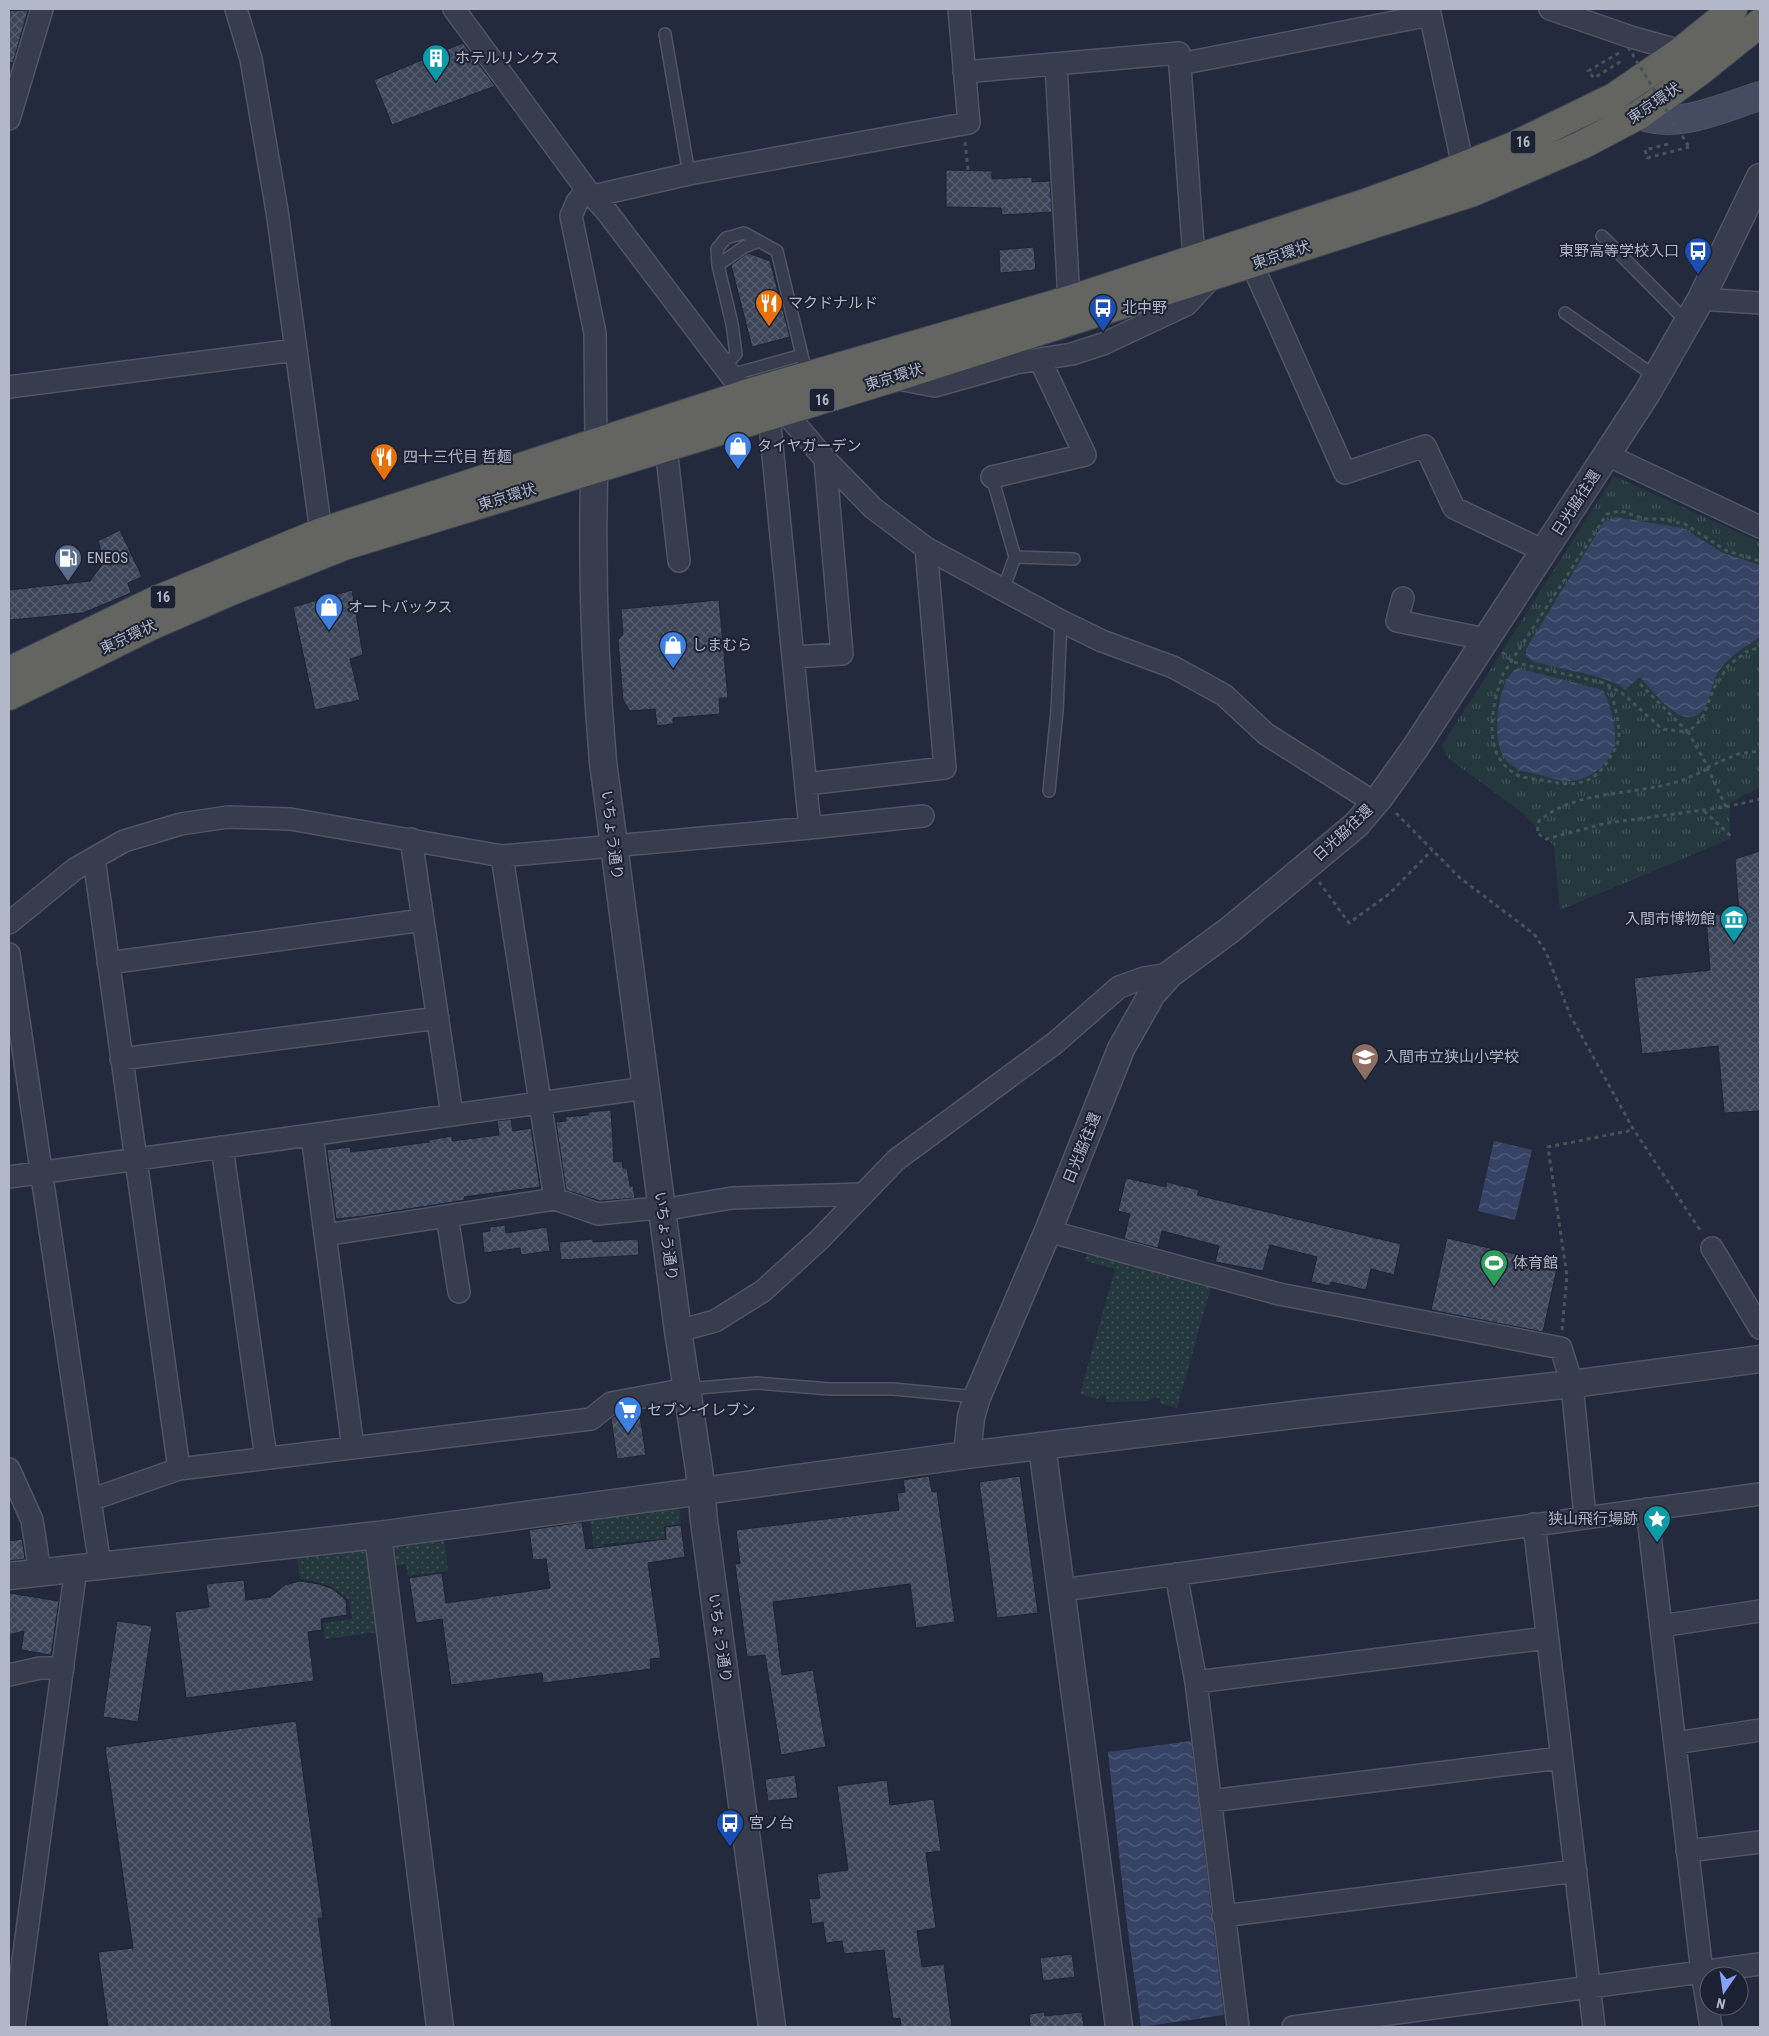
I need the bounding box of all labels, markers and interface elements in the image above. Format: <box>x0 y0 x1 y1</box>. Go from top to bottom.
building icon: ホテルリンクス <box>421 43 451 82</box>
place label: ホテルリンクス <box>455 49 560 67</box>
street label: 東京環状 <box>1624 79 1684 127</box>
road number: 16 <box>1510 130 1536 154</box>
bus stop icon: 東野高等学校入口 <box>1683 236 1713 275</box>
street label: 東京環状 <box>1250 237 1312 273</box>
place label: 東野高等学校入口 <box>1559 242 1679 260</box>
restaurant icon: マクドナルド <box>754 288 784 327</box>
bus stop icon: 北中野 <box>1088 293 1118 332</box>
place label: マクドナルド <box>788 294 878 312</box>
place label: 北中野 <box>1122 299 1167 317</box>
street label: 東京環状 <box>863 360 925 394</box>
road number: 16 <box>810 388 834 412</box>
shop icon: タイヤガーデン <box>723 431 753 470</box>
place label: タイヤガーデン <box>757 437 862 455</box>
restaurant icon: 四十三代目 哲麺 <box>369 442 399 481</box>
place label: 四十三代目 哲麺 <box>403 448 511 466</box>
street label: 日光脇往還 <box>1548 467 1604 539</box>
street label: 東京環状 <box>476 480 538 514</box>
fuel station icon: ENEOS <box>53 543 83 582</box>
place label: ENEOS <box>87 549 128 567</box>
road number: 16 <box>150 586 176 608</box>
shop icon: オートバックス <box>314 592 344 631</box>
place label: オートバックス <box>348 598 453 616</box>
street label: 東京環状 <box>97 616 159 658</box>
shop icon: しまむら <box>658 630 688 669</box>
place label: しまむら <box>692 636 752 654</box>
street label: いちょう通り <box>598 789 626 881</box>
street label: 日光脇往還 <box>1309 801 1377 865</box>
museum icon: 入間市博物館 <box>1719 904 1749 943</box>
place label: 入間市博物館 <box>1625 910 1715 928</box>
school or university icon: 入間市立狭山小学校 <box>1350 1042 1380 1081</box>
place label: 入間市立狭山小学校 <box>1384 1048 1519 1066</box>
street label: 日光脇往還 <box>1060 1110 1104 1186</box>
street label: いちょう通り <box>651 1190 681 1282</box>
sports icon: 体育館 <box>1479 1248 1509 1287</box>
place label: 体育館 <box>1513 1254 1558 1272</box>
supermarket icon: セブン-イレブン <box>613 1395 643 1434</box>
place label: セブン-イレブン <box>647 1401 756 1419</box>
place icon: 狭山飛行場跡 <box>1642 1504 1672 1543</box>
place label: 狭山飛行場跡 <box>1548 1510 1638 1528</box>
street label: いちょう通り <box>705 1592 735 1684</box>
bus stop icon: 宮ノ台 <box>715 1808 745 1847</box>
place label: 宮ノ台 <box>749 1814 794 1832</box>
north arrow <box>1699 1966 1749 2016</box>
text: N <box>1715 1995 1727 2012</box>

